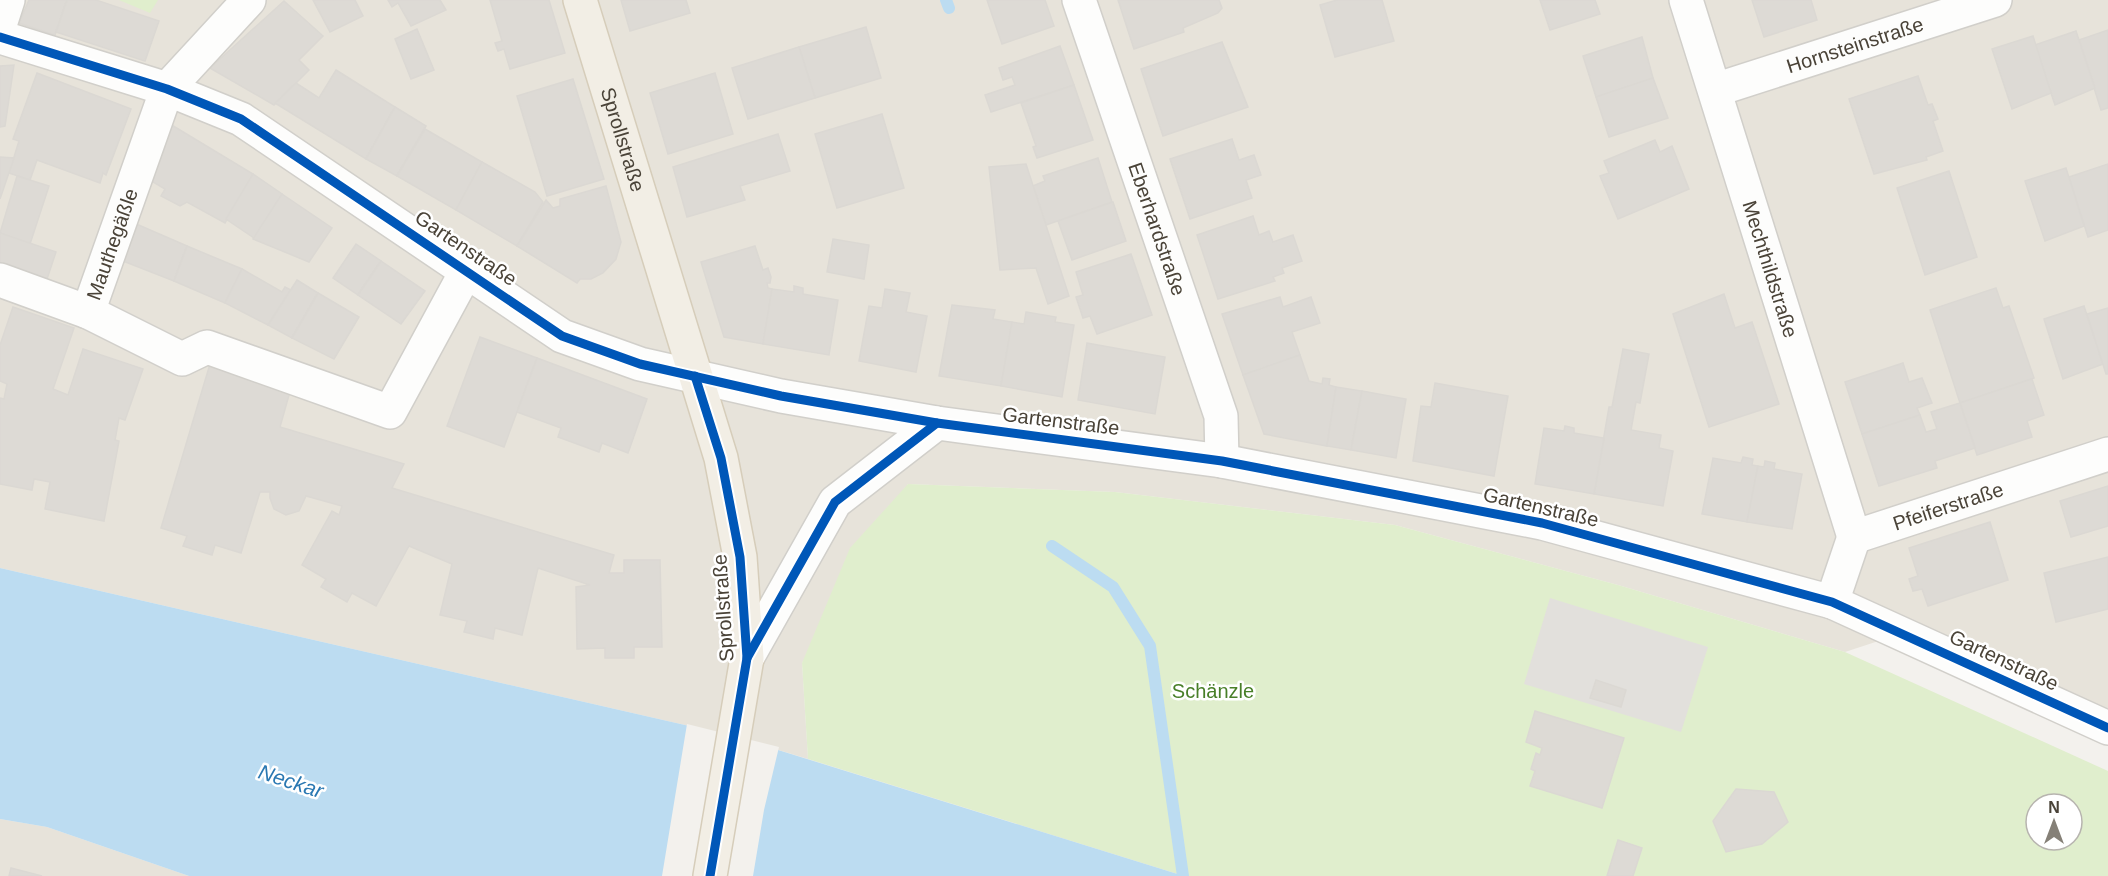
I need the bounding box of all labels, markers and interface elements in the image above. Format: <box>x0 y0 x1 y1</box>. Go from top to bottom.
street label: Hornsteinstraße <box>1784 13 1926 77</box>
street label: Sprollstraße <box>597 85 649 194</box>
street label: Eberhardstraße <box>1124 160 1190 298</box>
street label: Mauthegäßle <box>82 185 142 303</box>
street label: Mechthildstraße <box>1738 198 1802 340</box>
street label: Gartenstraße <box>411 206 521 290</box>
street label: Gartenstraße <box>1001 403 1121 439</box>
street label: Pfeiferstraße <box>1890 478 2006 534</box>
street label: Gartenstraße <box>1481 483 1601 531</box>
street label: Sprollstraße <box>708 553 738 663</box>
street label: Gartenstraße <box>1946 625 2062 695</box>
park label: Schänzle <box>1172 680 1254 702</box>
water label: Neckar <box>256 760 327 803</box>
north arrow <box>2024 792 2084 852</box>
text: N <box>2048 799 2060 816</box>

